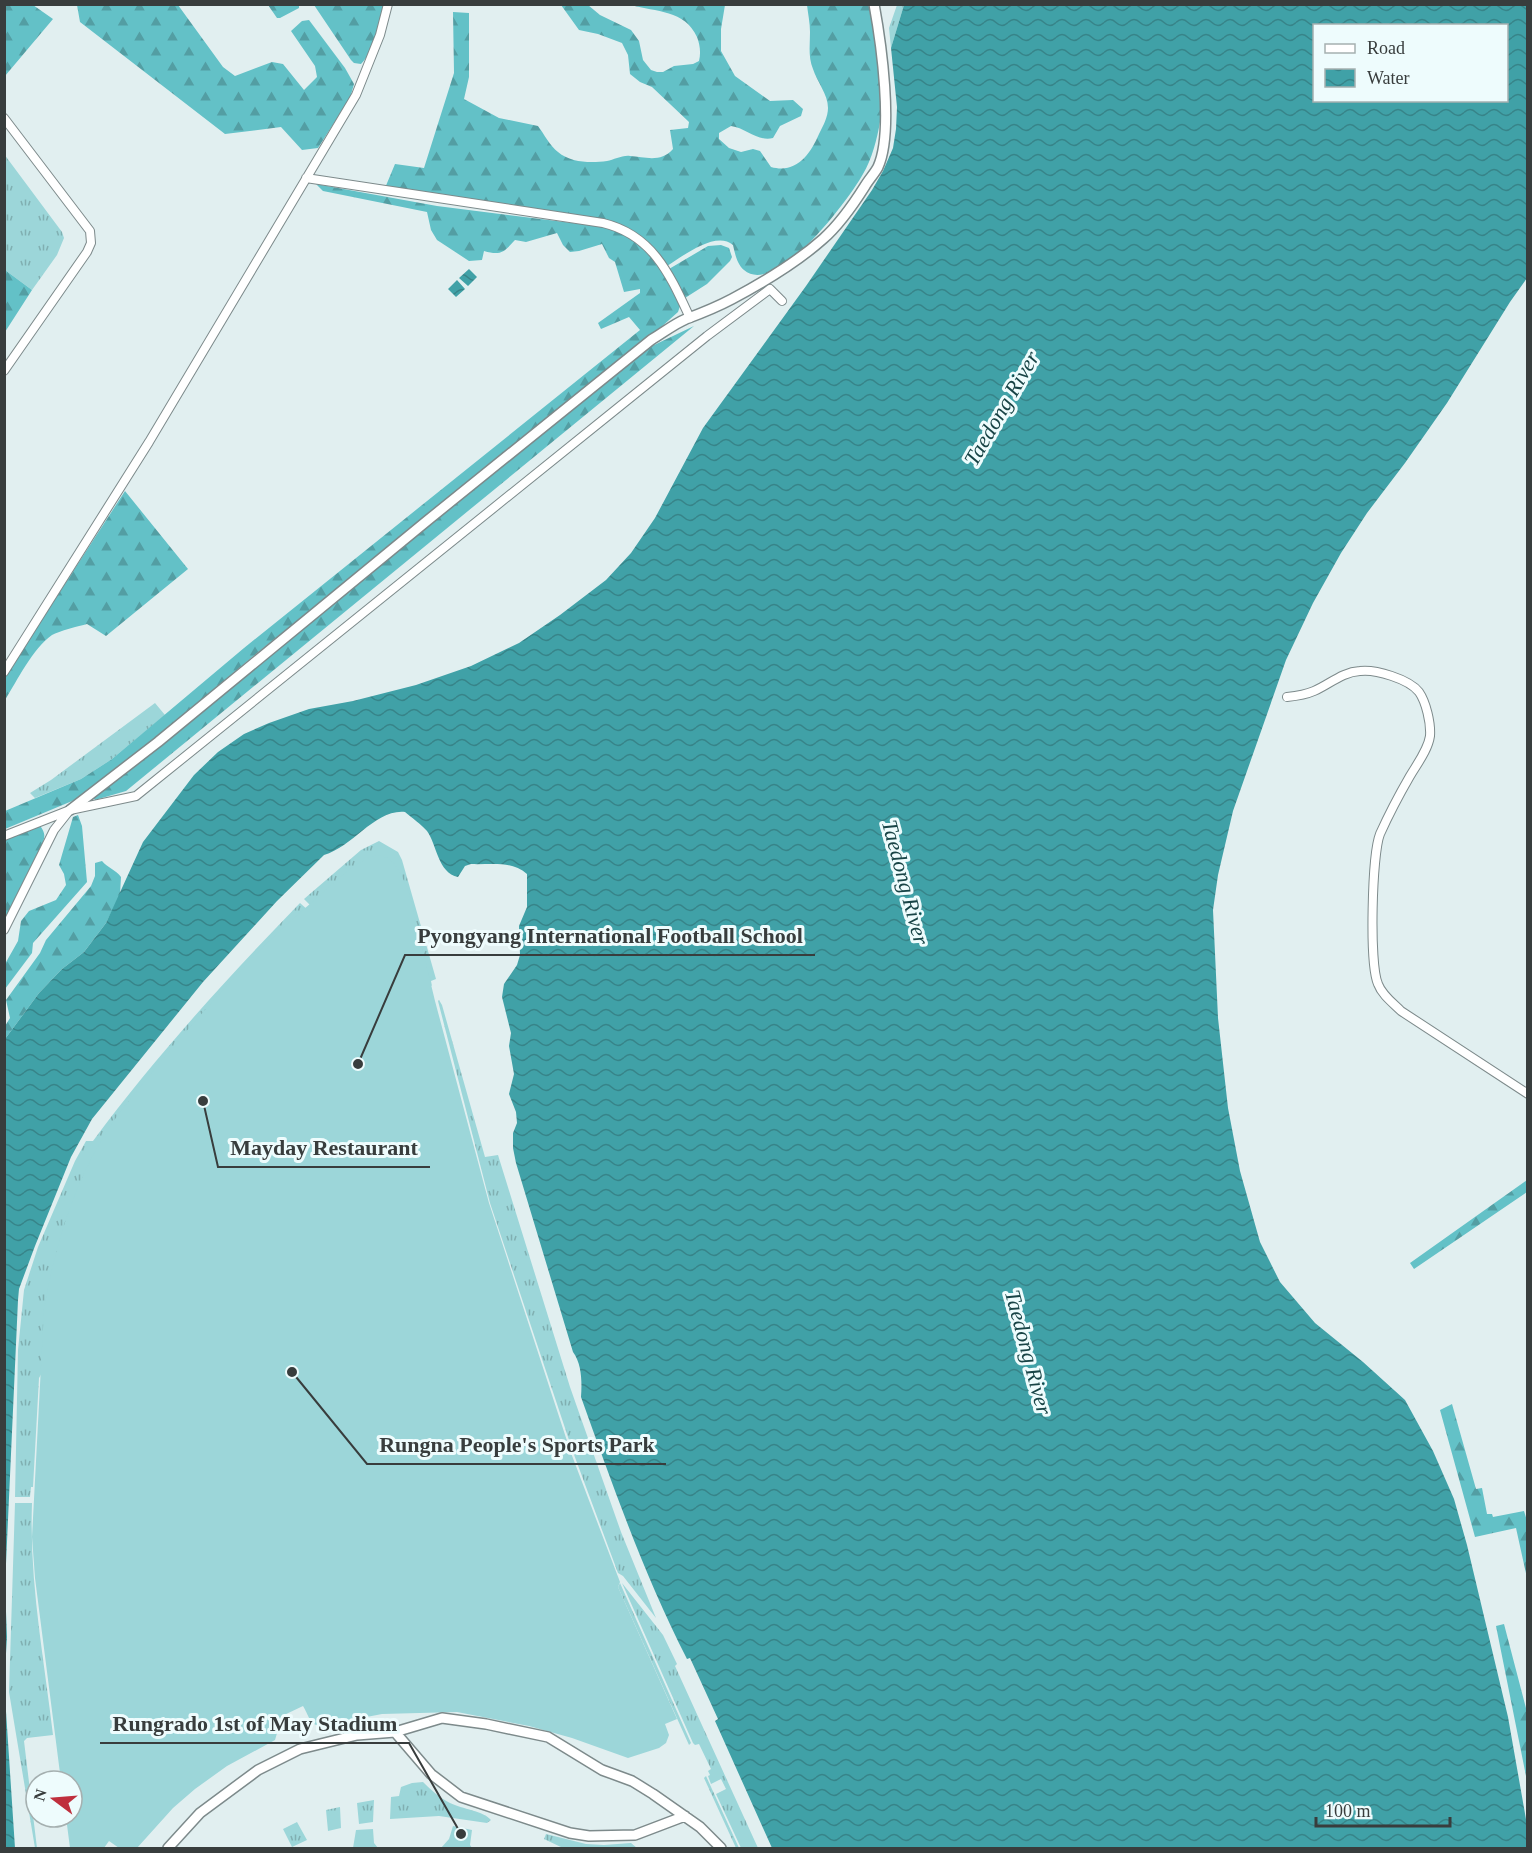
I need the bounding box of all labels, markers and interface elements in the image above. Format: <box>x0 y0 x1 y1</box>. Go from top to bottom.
legend <box>1313 24 1508 102</box>
text: Road <box>1367 38 1405 58</box>
text: Water <box>1367 68 1410 88</box>
water label: Taedong River <box>959 346 1045 470</box>
water label: Taedong River <box>877 817 934 948</box>
callout: Pyongyang International Football School <box>405 915 815 955</box>
text: Pyongyang International Football School <box>417 923 803 948</box>
callout: Mayday Restaurant <box>218 1127 430 1167</box>
text: Mayday Restaurant <box>230 1135 418 1160</box>
water label: Taedong River <box>1000 1287 1057 1418</box>
callout: Rungna People's Sports Park <box>367 1424 666 1464</box>
text: Rungna People's Sports Park <box>379 1432 656 1457</box>
callout: Rungrado 1st of May Stadium <box>100 1703 409 1743</box>
text: Rungrado 1st of May Stadium <box>113 1711 397 1736</box>
north arrow <box>24 1769 84 1829</box>
text: N <box>30 1787 50 1803</box>
scale bar <box>1316 1790 1450 1828</box>
text: 100 m <box>1325 1801 1371 1821</box>

